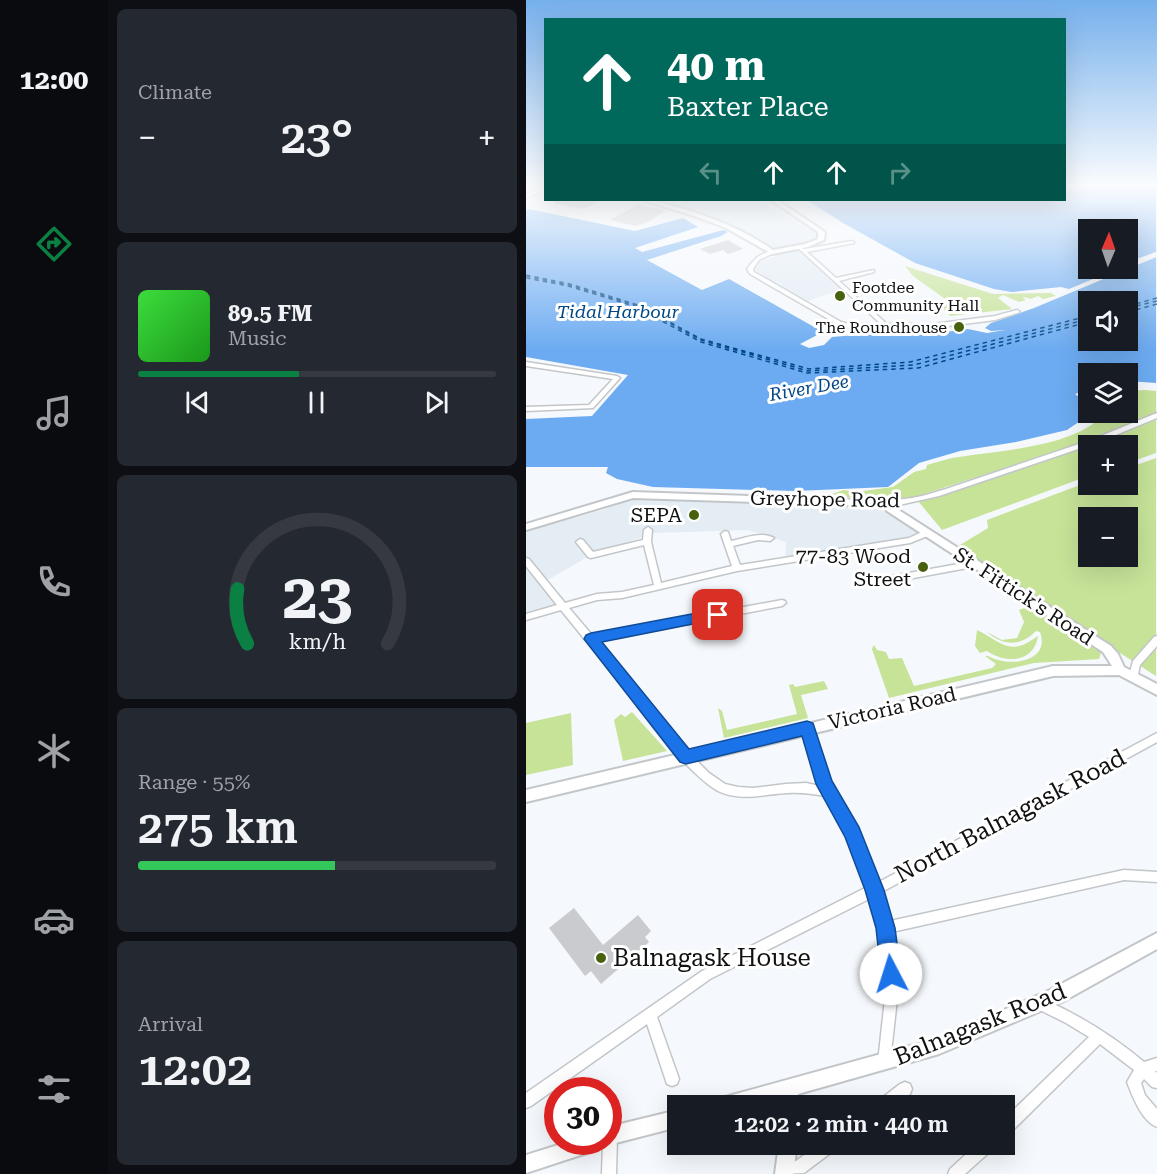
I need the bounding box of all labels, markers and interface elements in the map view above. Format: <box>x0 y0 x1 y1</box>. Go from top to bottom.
text: 40 m <box>667 41 765 90</box>
icon: ahead <box>568 42 646 120</box>
text: 12:00 <box>20 64 88 96</box>
text: Climate <box>138 80 212 104</box>
text: Baxter Place <box>667 91 829 123</box>
text: 23° <box>281 111 353 164</box>
text: − <box>138 118 156 157</box>
text: + <box>478 118 496 157</box>
icon: left <box>694 156 727 189</box>
icon: ahead <box>757 156 790 189</box>
icon: ahead <box>820 156 853 189</box>
icon: right <box>883 156 916 189</box>
north arrow <box>1078 219 1138 279</box>
map controls <box>1078 219 1138 567</box>
icon: directions <box>33 223 75 265</box>
place label: Footdee Community Hall <box>852 278 979 315</box>
marker: Footdee Community Hall <box>833 289 847 303</box>
button: sound <box>1078 291 1138 351</box>
text: 89.5 FM <box>228 301 312 326</box>
water label: Tidal Harbour <box>557 301 680 322</box>
place label: The Roundhouse <box>815 318 947 337</box>
marker: The Roundhouse <box>952 320 966 334</box>
text: Music <box>228 326 287 350</box>
button: layers <box>1078 363 1138 423</box>
water label: River Dee <box>767 370 850 405</box>
icon: previous <box>181 386 214 419</box>
icon: pause <box>300 386 333 419</box>
icon: next <box>420 386 453 419</box>
icon: music <box>33 392 75 434</box>
button: + <box>1078 435 1138 495</box>
street label: Greyhope Road <box>750 486 900 512</box>
place label: SEPA <box>631 503 682 527</box>
button: − <box>1078 507 1138 567</box>
marker: SEPA <box>687 508 701 522</box>
street label: St. Fittick's Road <box>950 542 1098 650</box>
place label: 77-83 Wood Street <box>795 544 912 591</box>
text: 23 <box>282 560 352 633</box>
marker: 77-83 Wood Street <box>916 560 930 574</box>
icon: phone <box>33 561 75 603</box>
pin <box>692 589 743 640</box>
icon: arrive <box>701 598 734 631</box>
text: km/h <box>288 629 346 654</box>
street label: Victoria Road <box>826 682 959 734</box>
icon: climate <box>33 730 75 772</box>
street label: North Balnagask Road <box>890 743 1130 889</box>
text: Range · 55% <box>138 770 250 794</box>
text: 275 km <box>138 801 298 854</box>
icon: car <box>33 899 75 941</box>
position arrow <box>859 942 923 1006</box>
place label: Balnagask House <box>613 944 811 972</box>
marker: Balnagask House <box>594 951 608 965</box>
street label: Balnagask Road <box>890 977 1070 1071</box>
text: Arrival <box>138 1012 203 1036</box>
text: 12:02 <box>138 1043 252 1096</box>
icon: filters <box>33 1068 75 1110</box>
speed limit sign: 30 <box>544 1077 622 1155</box>
text: 12:02 · 2 min · 440 m <box>734 1112 948 1137</box>

